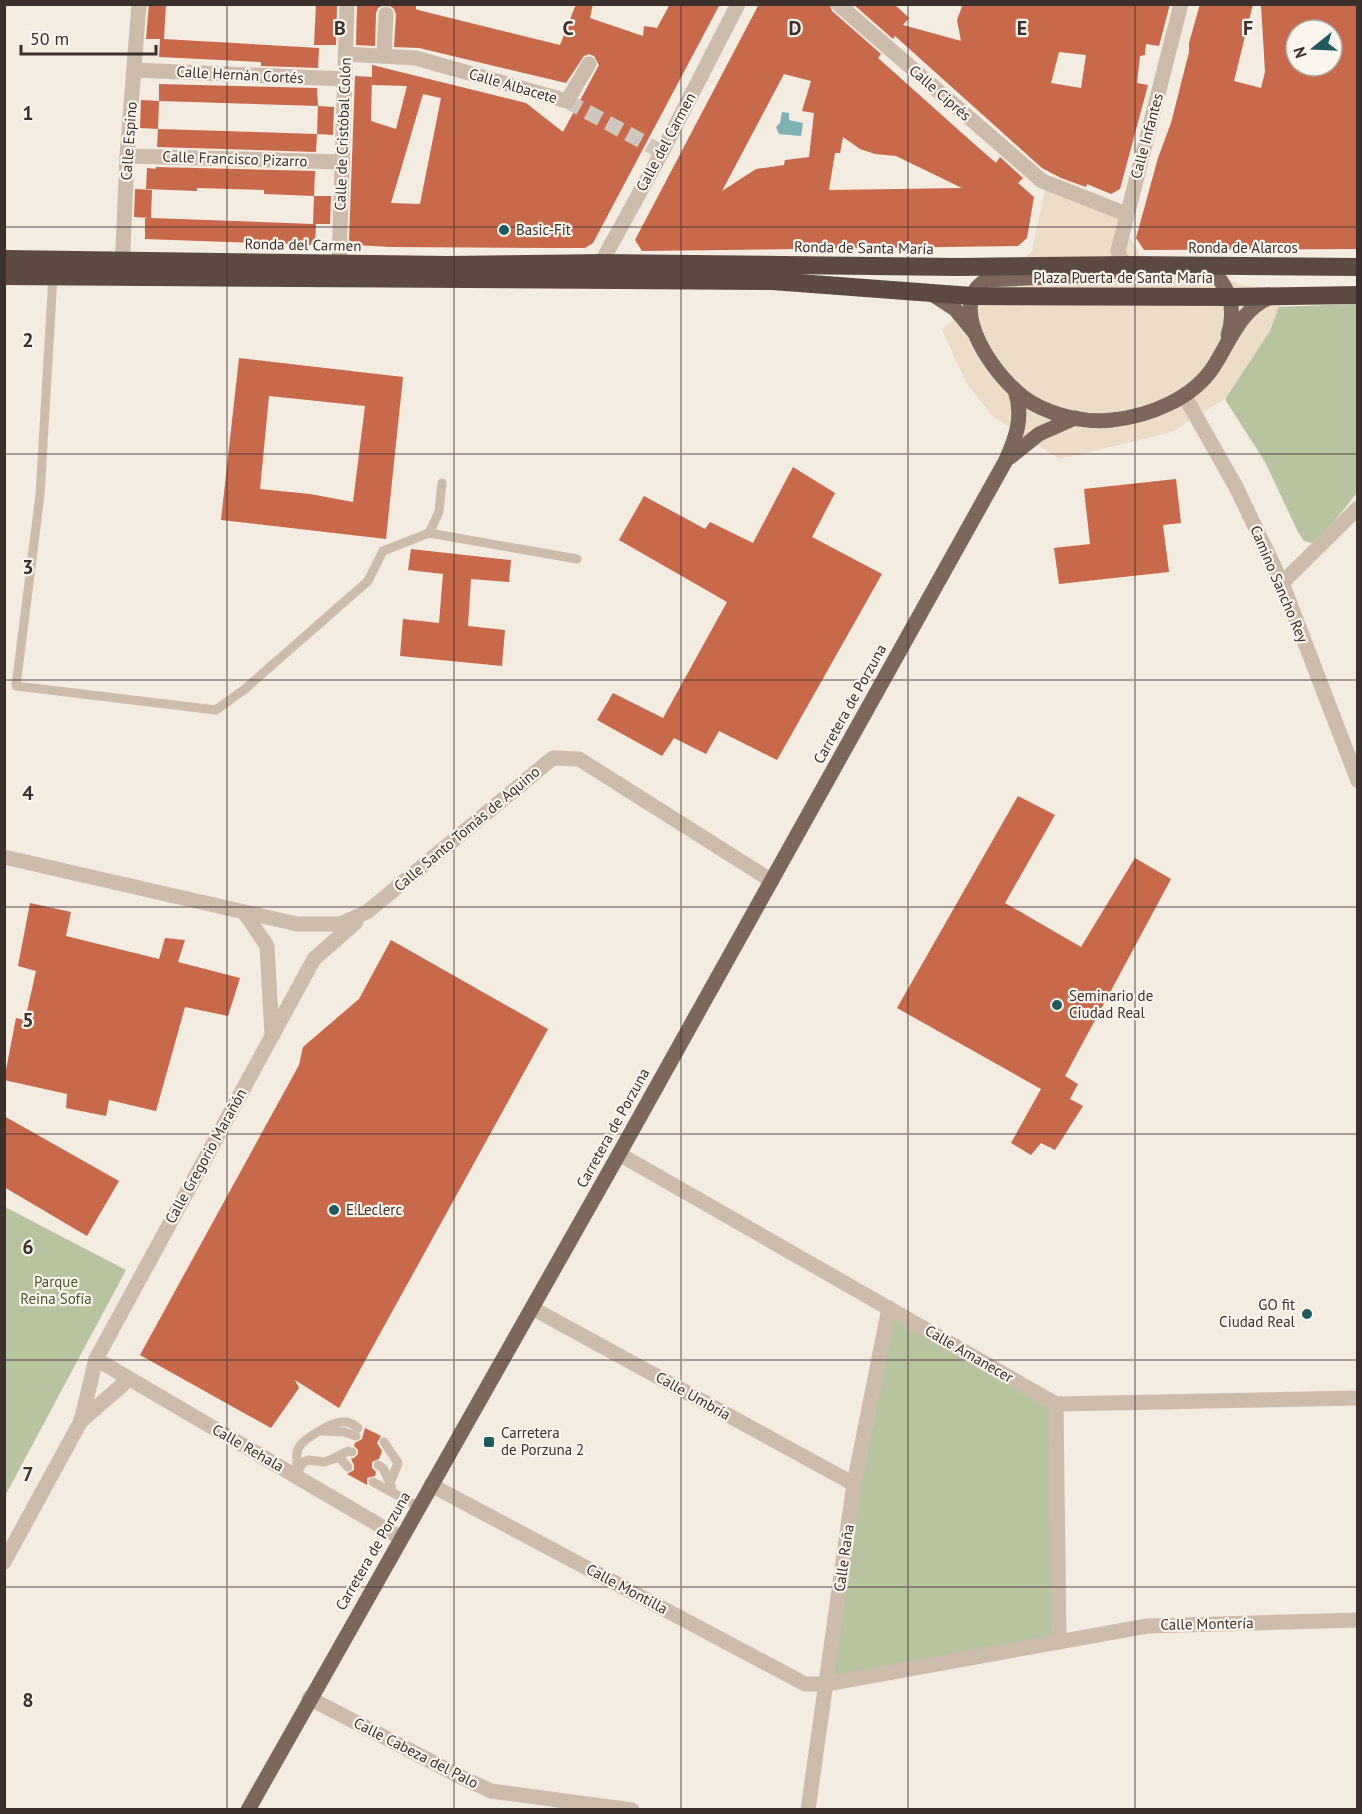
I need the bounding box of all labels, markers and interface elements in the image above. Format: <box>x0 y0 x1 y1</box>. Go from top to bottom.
text: B <box>334 15 346 41</box>
text: C <box>562 15 574 41</box>
text: D <box>789 15 802 41</box>
text: E <box>1017 15 1027 41</box>
text: F <box>1243 15 1253 41</box>
scale bar <box>21 18 156 56</box>
north arrow <box>1284 18 1344 78</box>
text: 50 m <box>30 27 69 50</box>
text: N <box>1289 45 1311 61</box>
street label: Calle de Cristóbal Colón <box>330 57 355 211</box>
street label: Calle Ciprés <box>905 61 975 125</box>
street label: Calle Hernán Cortés <box>176 62 304 87</box>
street label: Calle Albacete <box>467 64 559 107</box>
street label: Calle del Carmen <box>632 89 700 194</box>
street label: Calle Infantes <box>1126 91 1167 181</box>
text: 1 <box>22 100 34 126</box>
street label: Calle Espino <box>116 101 141 181</box>
street label: Calle Francisco Pizarro <box>162 146 308 171</box>
place label: Basic-Fit <box>516 220 571 239</box>
marker: Basic-Fit <box>497 223 511 237</box>
street label: Ronda del Carmen <box>244 234 362 255</box>
street label: Ronda de Santa María <box>794 237 934 258</box>
street label: Ronda de Alarcos <box>1188 238 1298 257</box>
street label: Plaza Puerta de Santa María <box>1033 268 1213 287</box>
text: 2 <box>22 327 34 353</box>
street label: Camino Sancho Rey <box>1246 522 1313 645</box>
text: 3 <box>22 554 34 580</box>
street label: Carretera de Porzuna <box>809 641 890 767</box>
street label: Calle Santo Tomás de Aquino <box>390 762 544 895</box>
text: 4 <box>22 780 34 806</box>
place label: Seminario de Ciudad Real <box>1069 986 1153 1022</box>
marker: Seminario de Ciudad Real <box>1050 998 1064 1012</box>
text: 5 <box>22 1007 34 1033</box>
street label: Carretera de Porzuna <box>572 1065 653 1191</box>
street label: Calle Gregorio Marañón <box>161 1085 251 1227</box>
place label: E.Leclerc <box>346 1200 402 1219</box>
marker: E.Leclerc <box>327 1203 341 1217</box>
text: 6 <box>22 1234 34 1260</box>
park label: Parque Reina Sofía <box>20 1272 92 1308</box>
place label: GO fit Ciudad Real <box>1219 1295 1296 1331</box>
marker: GO fit Ciudad Real <box>1300 1307 1314 1321</box>
street label: Calle Amanecer <box>922 1321 1017 1387</box>
street label: Calle Umbría <box>652 1367 734 1424</box>
street label: Calle Rehala <box>209 1419 287 1476</box>
place label: Carretera de Porzuna 2 <box>501 1423 584 1459</box>
marker: Carretera de Porzuna 2 <box>482 1435 496 1449</box>
text: 7 <box>22 1461 34 1487</box>
street label: Carretera de Porzuna <box>331 1488 414 1613</box>
street label: Calle Raña <box>829 1523 858 1593</box>
street label: Calle Montilla <box>583 1559 671 1618</box>
street label: Calle Montería <box>1160 1613 1254 1634</box>
text: 8 <box>22 1687 34 1713</box>
street label: Calle Cabeza del Palo <box>351 1713 482 1792</box>

